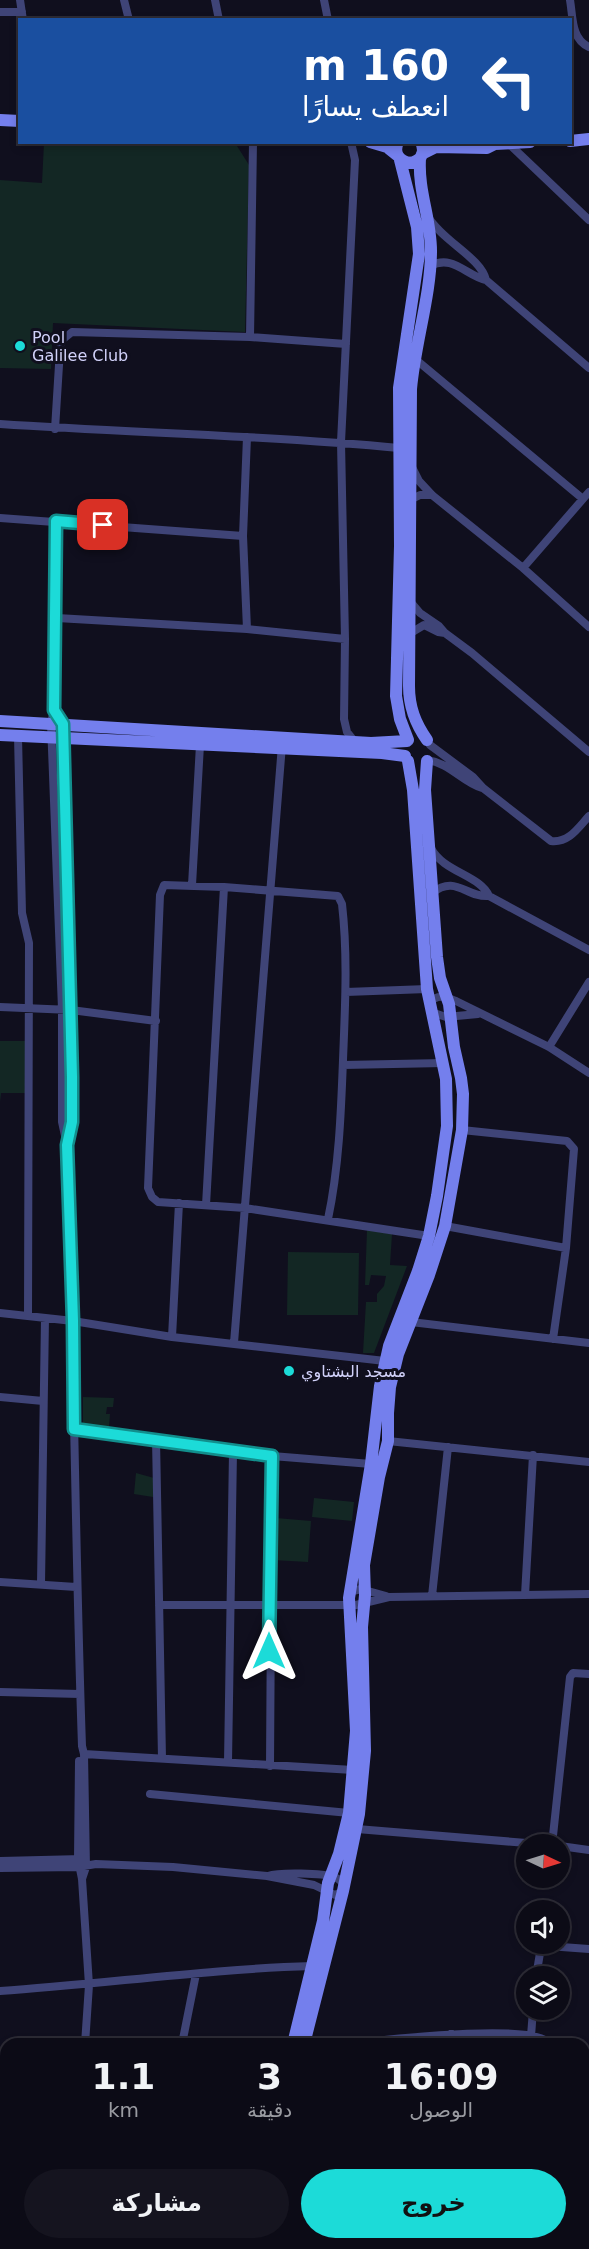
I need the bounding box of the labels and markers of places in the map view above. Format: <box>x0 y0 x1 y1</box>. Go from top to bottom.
place label: Pool Galilee Club <box>32 328 128 365</box>
marker: Pool Galilee Club <box>13 339 27 353</box>
pin <box>77 499 128 550</box>
place label: مسجد البشتاوي <box>301 1362 406 1382</box>
marker: مسجد البشتاوي <box>282 1364 296 1378</box>

